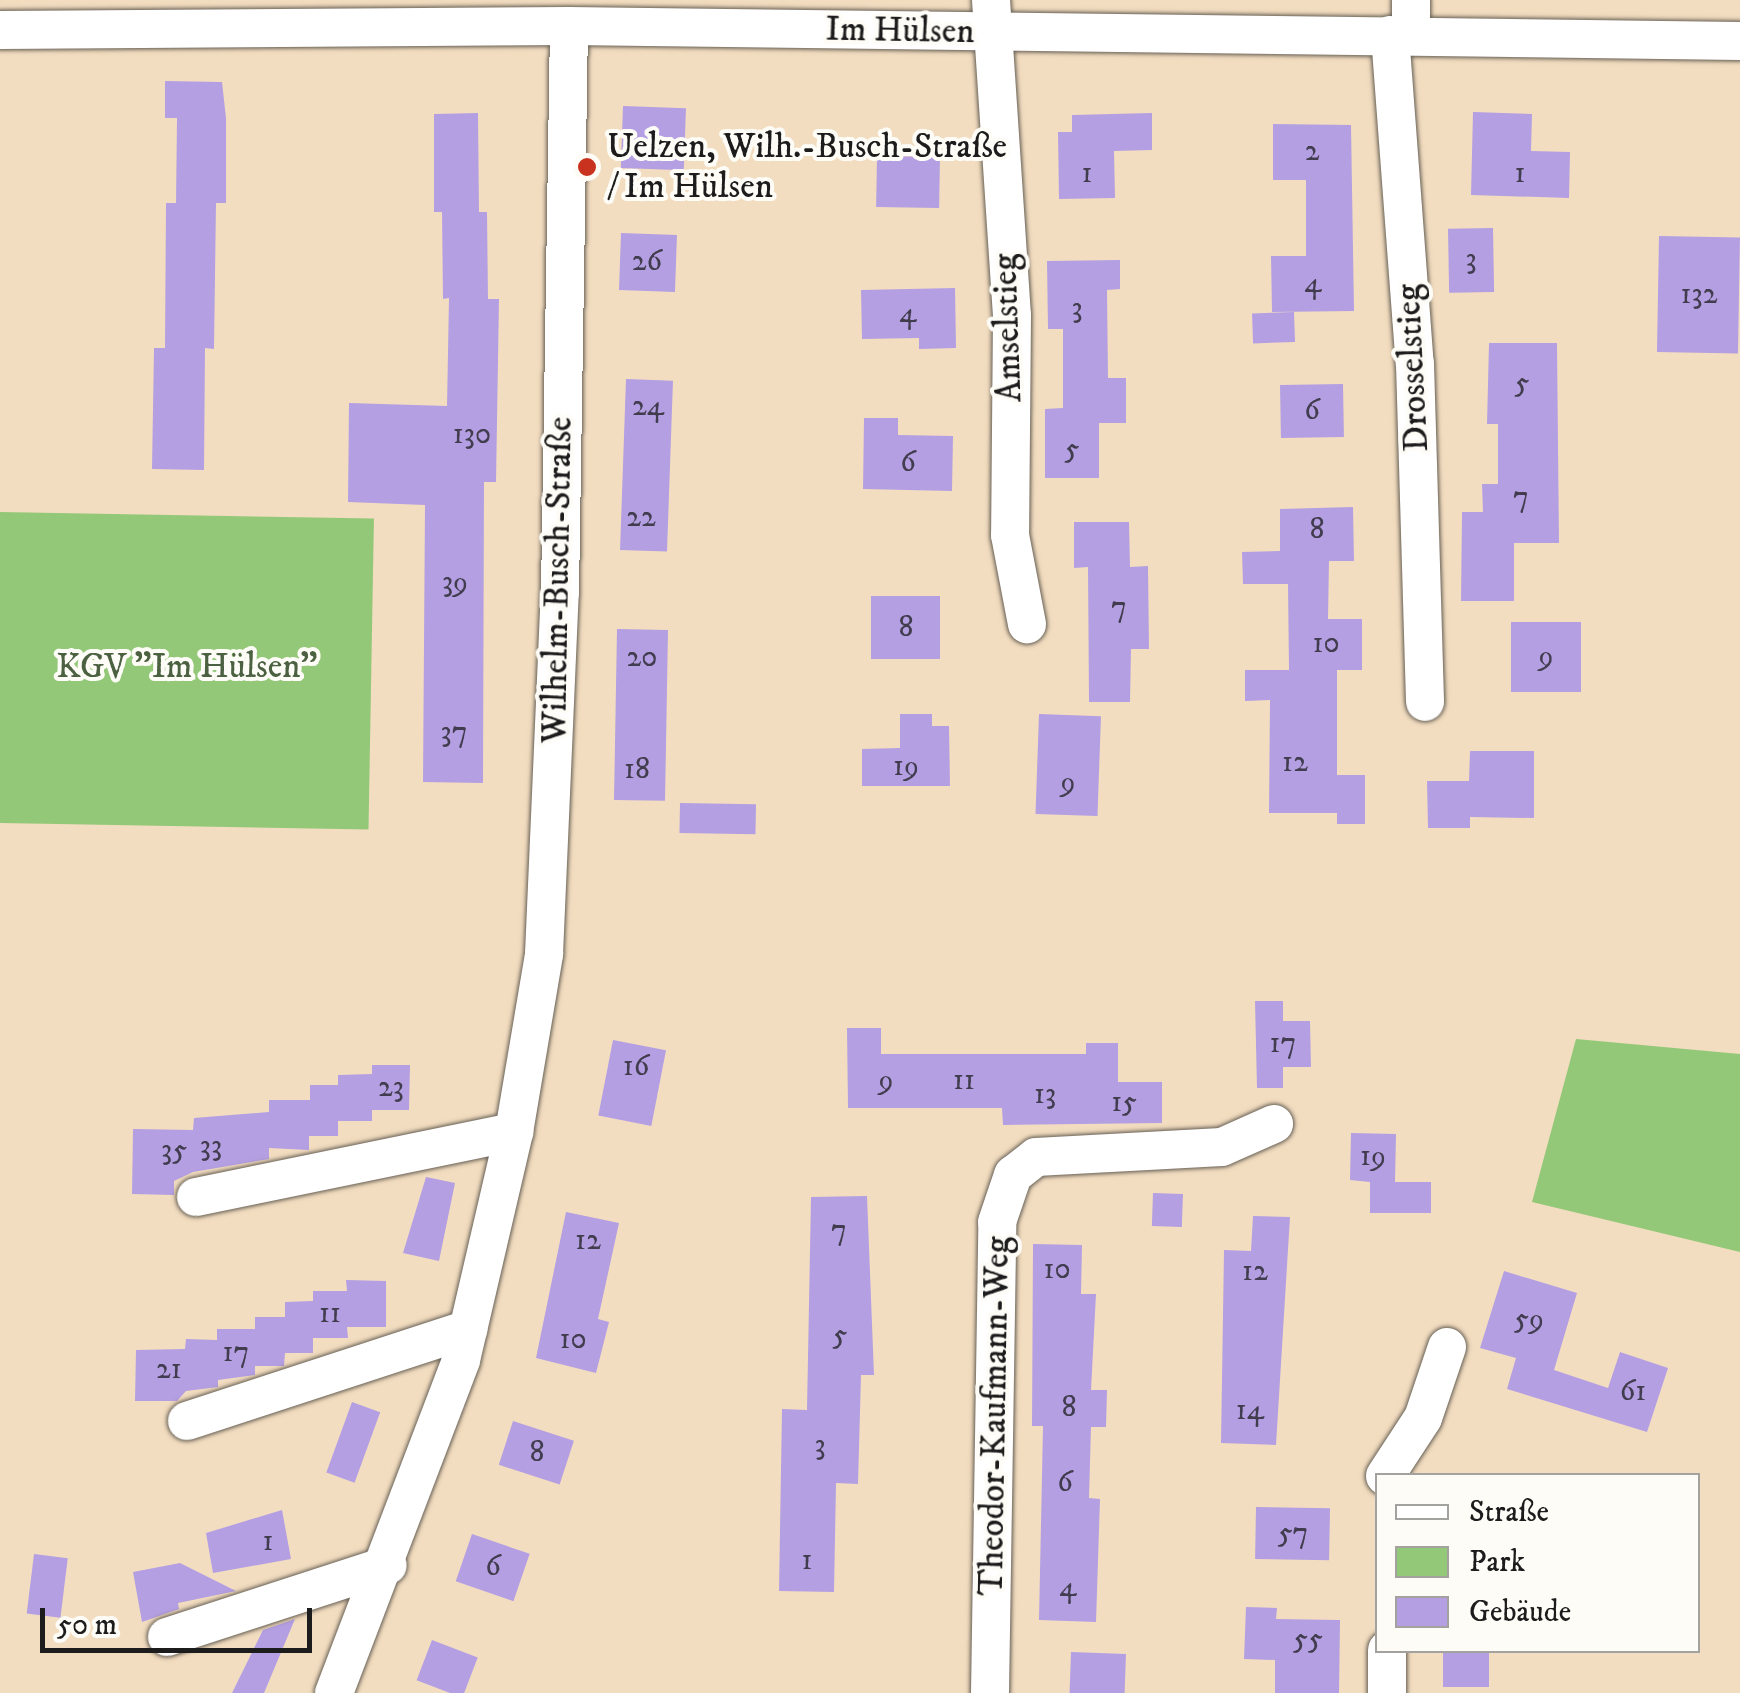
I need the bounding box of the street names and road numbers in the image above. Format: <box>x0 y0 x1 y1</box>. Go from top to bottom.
street label: Im Hülsen <box>825 9 975 53</box>
street label: Amselstieg <box>984 253 1032 403</box>
street label: Drosselstieg <box>1388 283 1438 453</box>
street label: Wilhelm-Busch-Straße <box>534 416 582 744</box>
street label: Theodor-Kaufmann-Weg <box>971 1236 1019 1596</box>

